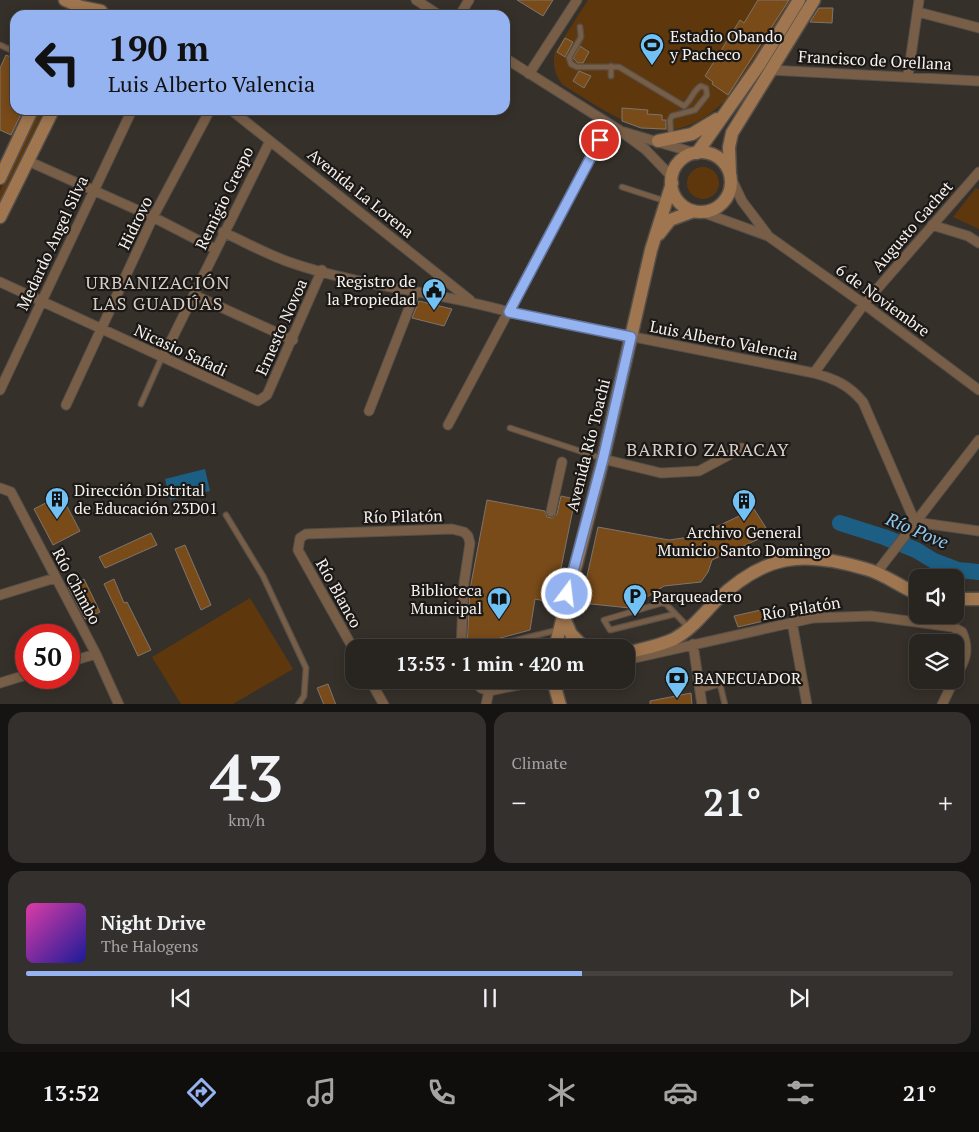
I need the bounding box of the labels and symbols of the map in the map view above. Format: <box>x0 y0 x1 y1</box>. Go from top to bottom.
place label: Estadio Obando y Pacheco <box>669 25 783 65</box>
sports icon: Estadio Obando y Pacheco <box>639 32 665 66</box>
street label: Francisco de Orellana <box>798 45 952 75</box>
pin <box>579 119 621 161</box>
street label: Remigio Crespo <box>190 143 258 253</box>
street label: Avenida La Lorena <box>303 143 419 243</box>
street label: Medardo Angel Silva <box>11 172 93 314</box>
street label: Augusto Gachet <box>867 176 957 276</box>
street label: Hidrovo <box>113 193 157 253</box>
street label: 6 de Noviembre <box>832 258 934 342</box>
district label: URBANIZACIÓN LAS GUADÚAS <box>86 270 230 315</box>
place label: Registro de la Propiedad <box>327 270 416 310</box>
street label: Ernesto Novoa <box>250 275 312 379</box>
public building icon: Registro de la Propiedad <box>421 277 447 311</box>
street label: Luis Alberto Valencia <box>648 315 800 365</box>
street label: Nicasio Safadi <box>131 319 231 381</box>
street label: Avenida Río Toachi <box>561 376 615 514</box>
district label: BARRIO ZARACAY <box>626 437 790 461</box>
place label: Dirección Distrital de Educación 23D01 <box>74 479 218 519</box>
building icon: Dirección Distrital de Educación 23D01 <box>44 486 70 520</box>
building icon: Archivo General Municio Santo Domingo <box>731 488 757 522</box>
street label: Río Pilatón <box>363 504 443 528</box>
water label: Río Pove <box>882 506 952 554</box>
place label: Archivo General Municio Santo Domingo <box>658 521 831 561</box>
street label: Río Chimbo <box>48 544 106 628</box>
street label: Río Blanco <box>311 554 367 632</box>
position arrow <box>540 567 592 619</box>
place label: Biblioteca Municipal <box>410 579 482 619</box>
parking icon: Parqueadero <box>622 583 648 617</box>
place label: Parqueadero <box>652 585 742 607</box>
library icon: Biblioteca Municipal <box>486 586 512 620</box>
street label: Río Pilatón <box>760 591 842 625</box>
speed limit sign: 50 <box>15 624 80 689</box>
bank icon: BANECUADOR <box>664 665 690 699</box>
place label: BANECUADOR <box>694 667 802 689</box>

